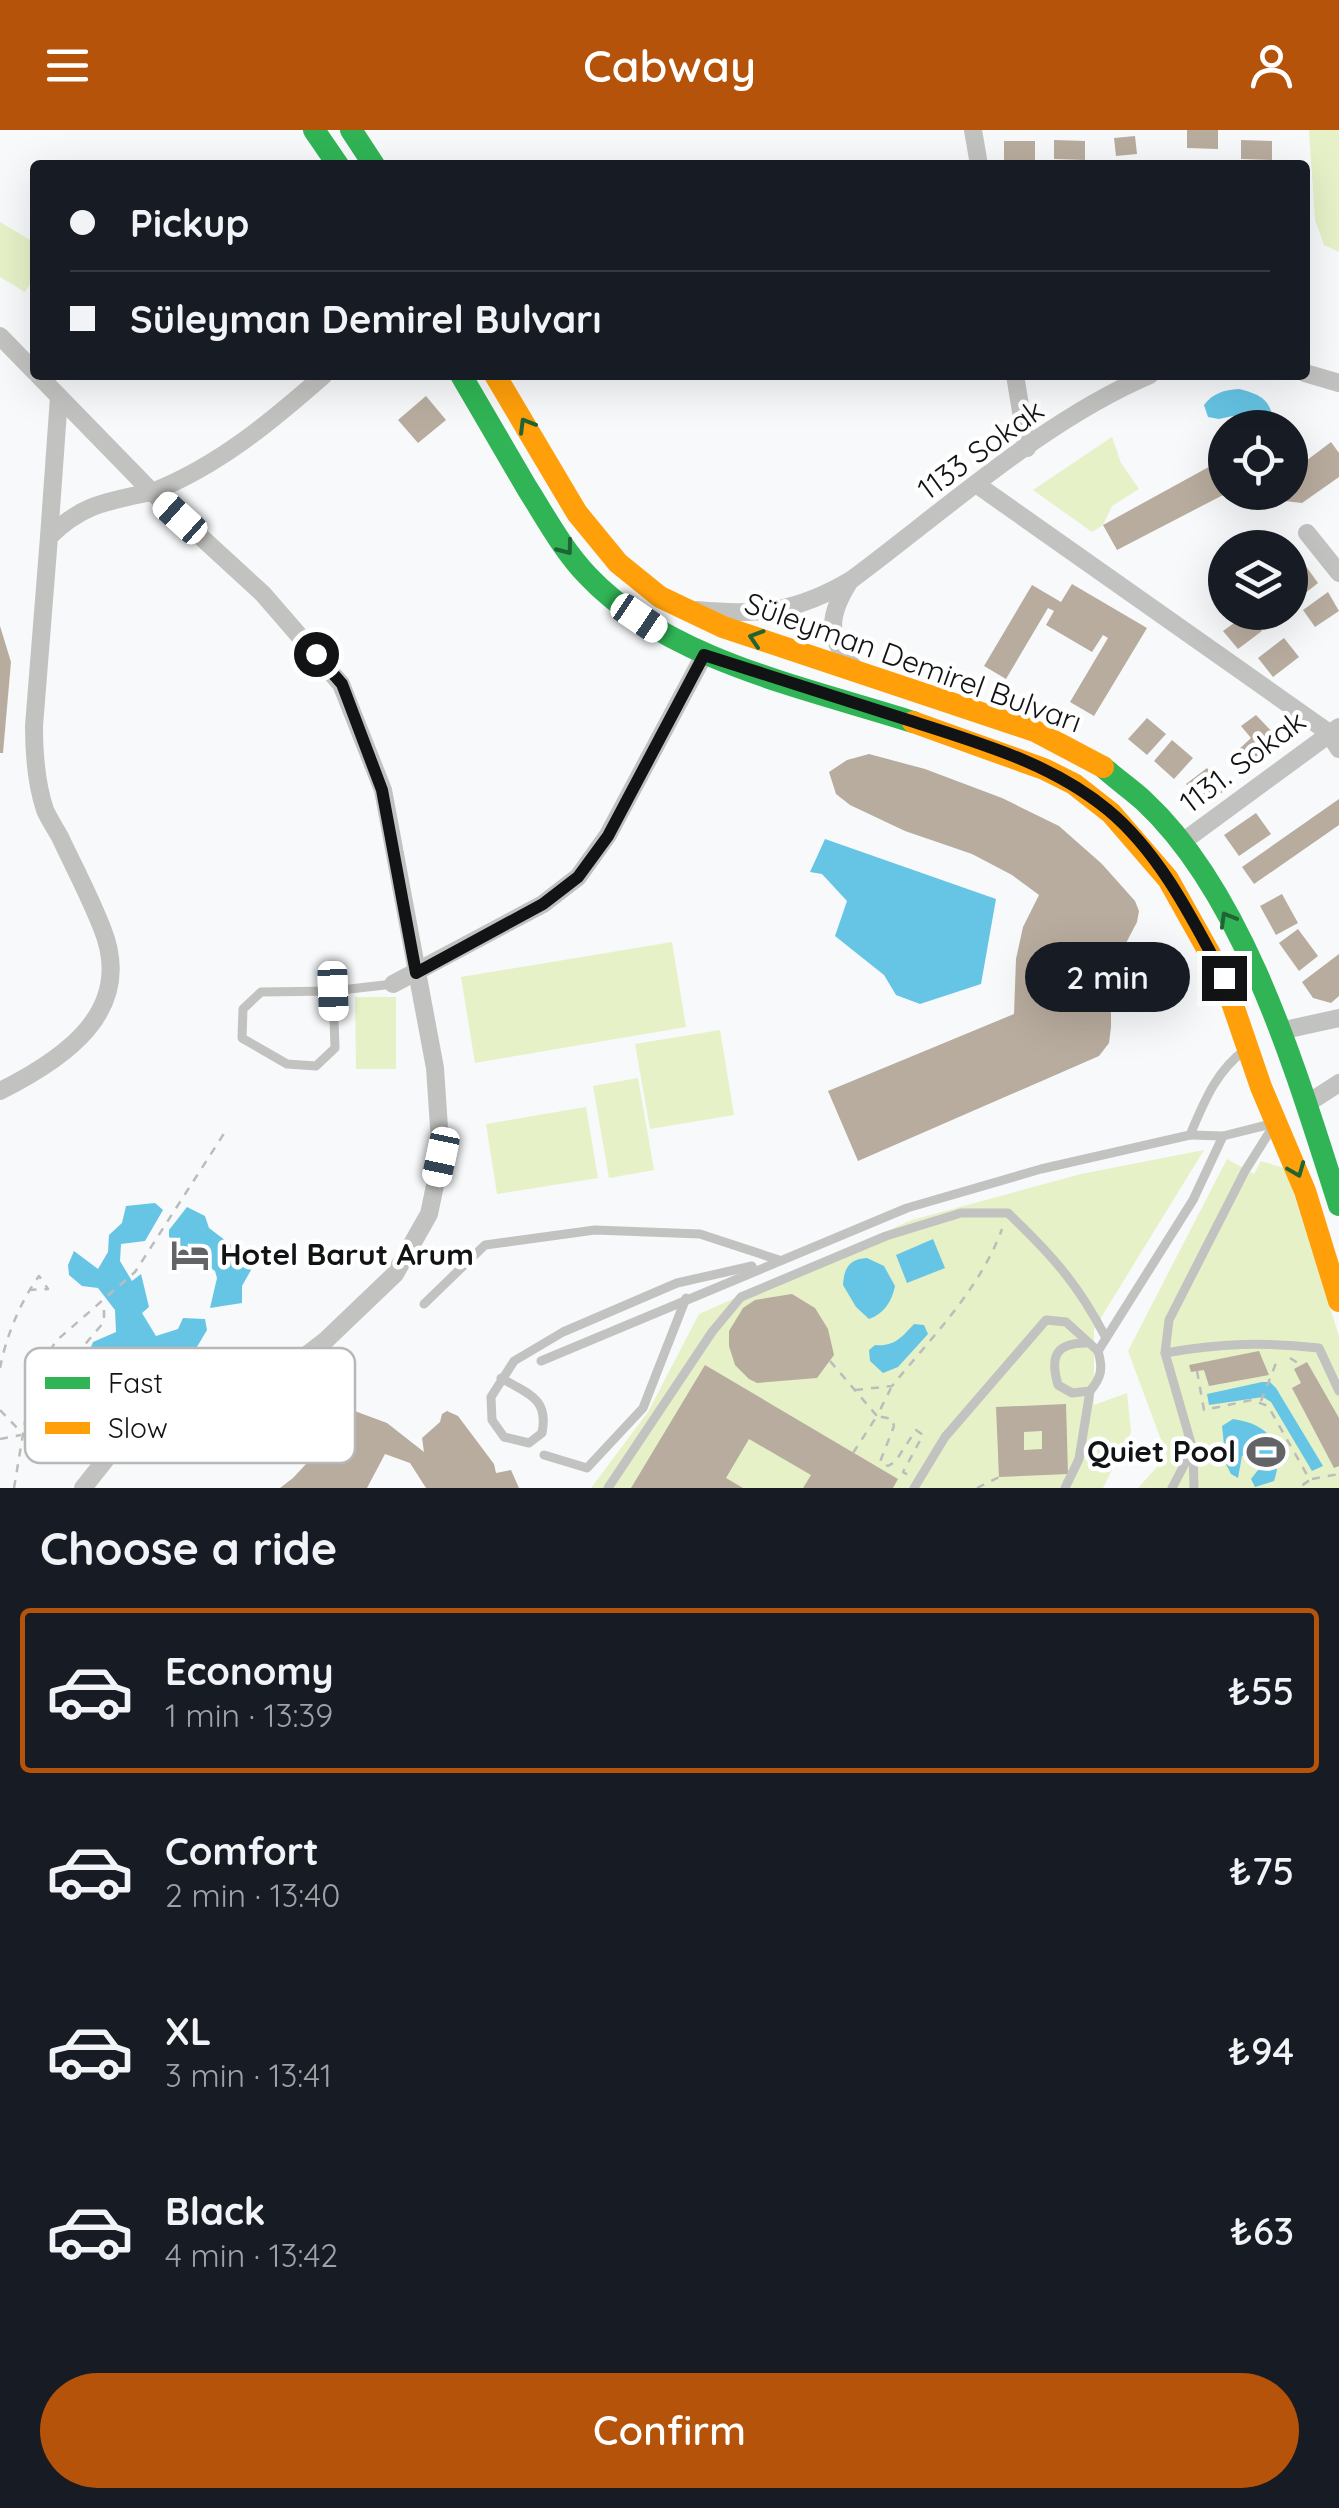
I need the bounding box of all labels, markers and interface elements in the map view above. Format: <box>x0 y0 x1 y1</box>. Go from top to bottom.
text: Cabway <box>583 37 756 93</box>
icon: menu <box>40 38 95 93</box>
icon: person <box>1244 38 1299 93</box>
text: Pickup <box>130 199 249 247</box>
text: Süleyman Demirel Bulvarı <box>130 295 602 343</box>
street label: 1133 Sokak <box>910 391 1051 508</box>
map controls <box>1208 410 1308 630</box>
button: locate <box>1208 410 1308 510</box>
one-way arrow <box>519 418 538 436</box>
car <box>148 487 212 549</box>
button: layers <box>1208 530 1308 630</box>
one-way arrow <box>554 537 571 555</box>
street label: Süleyman Demirel Bulvarı <box>740 583 1087 741</box>
car <box>606 589 672 647</box>
one-way arrow <box>748 629 765 650</box>
route start <box>294 632 339 677</box>
street label: 1131. Sokak <box>1172 702 1313 821</box>
one-way arrow <box>1220 912 1240 930</box>
callout: 2 min <box>1024 943 1189 1013</box>
route end <box>1202 956 1247 1001</box>
text: 2 min <box>1066 957 1149 997</box>
car <box>317 960 349 1022</box>
car <box>420 1125 462 1189</box>
one-way arrow <box>1286 1161 1306 1178</box>
hotel icon: Hotel Barut Arum <box>169 1234 211 1276</box>
place label: Hotel Barut Arum <box>220 1235 474 1273</box>
legend <box>25 1348 355 1463</box>
text: Fast <box>108 1365 163 1400</box>
text: Slow <box>108 1410 168 1445</box>
sports icon: Quiet Pool <box>1245 1431 1287 1473</box>
place label: Quiet Pool <box>1087 1432 1236 1470</box>
text: Choose a ride <box>40 1520 337 1576</box>
icon: car <box>45 1646 135 1736</box>
text: Economy <box>165 1647 334 1695</box>
text: ₺55 <box>1228 1667 1294 1715</box>
text: 1 min · 13:39 <box>165 1695 333 1735</box>
icon: car <box>45 1826 135 1916</box>
text: Comfort <box>165 1827 319 1875</box>
text: ₺75 <box>1229 1847 1294 1895</box>
text: 2 min · 13:40 <box>165 1875 340 1915</box>
icon: car <box>45 2006 135 2096</box>
text: XL <box>165 2007 211 2055</box>
text: ₺94 <box>1228 2027 1294 2075</box>
text: 3 min · 13:41 <box>165 2055 332 2095</box>
icon: car <box>45 2186 135 2276</box>
text: Black <box>165 2187 265 2235</box>
text: ₺63 <box>1230 2207 1294 2255</box>
text: 4 min · 13:42 <box>165 2235 338 2275</box>
button: Confirm <box>40 2373 1299 2488</box>

